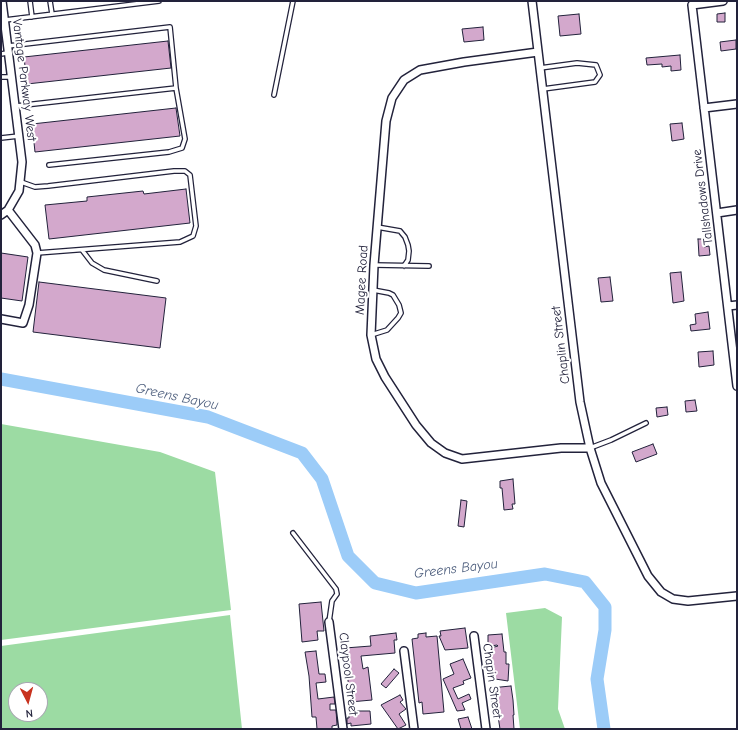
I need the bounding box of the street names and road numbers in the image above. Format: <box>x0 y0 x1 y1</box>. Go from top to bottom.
street label: Vantage Parkway West <box>9 18 39 142</box>
street label: Tallshadows Drive <box>689 148 717 246</box>
street label: Magee Road <box>352 245 372 315</box>
street label: Chaplin Street <box>548 305 574 385</box>
street label: Claypool Street <box>335 631 361 717</box>
street label: Chapin Street <box>479 642 505 720</box>

